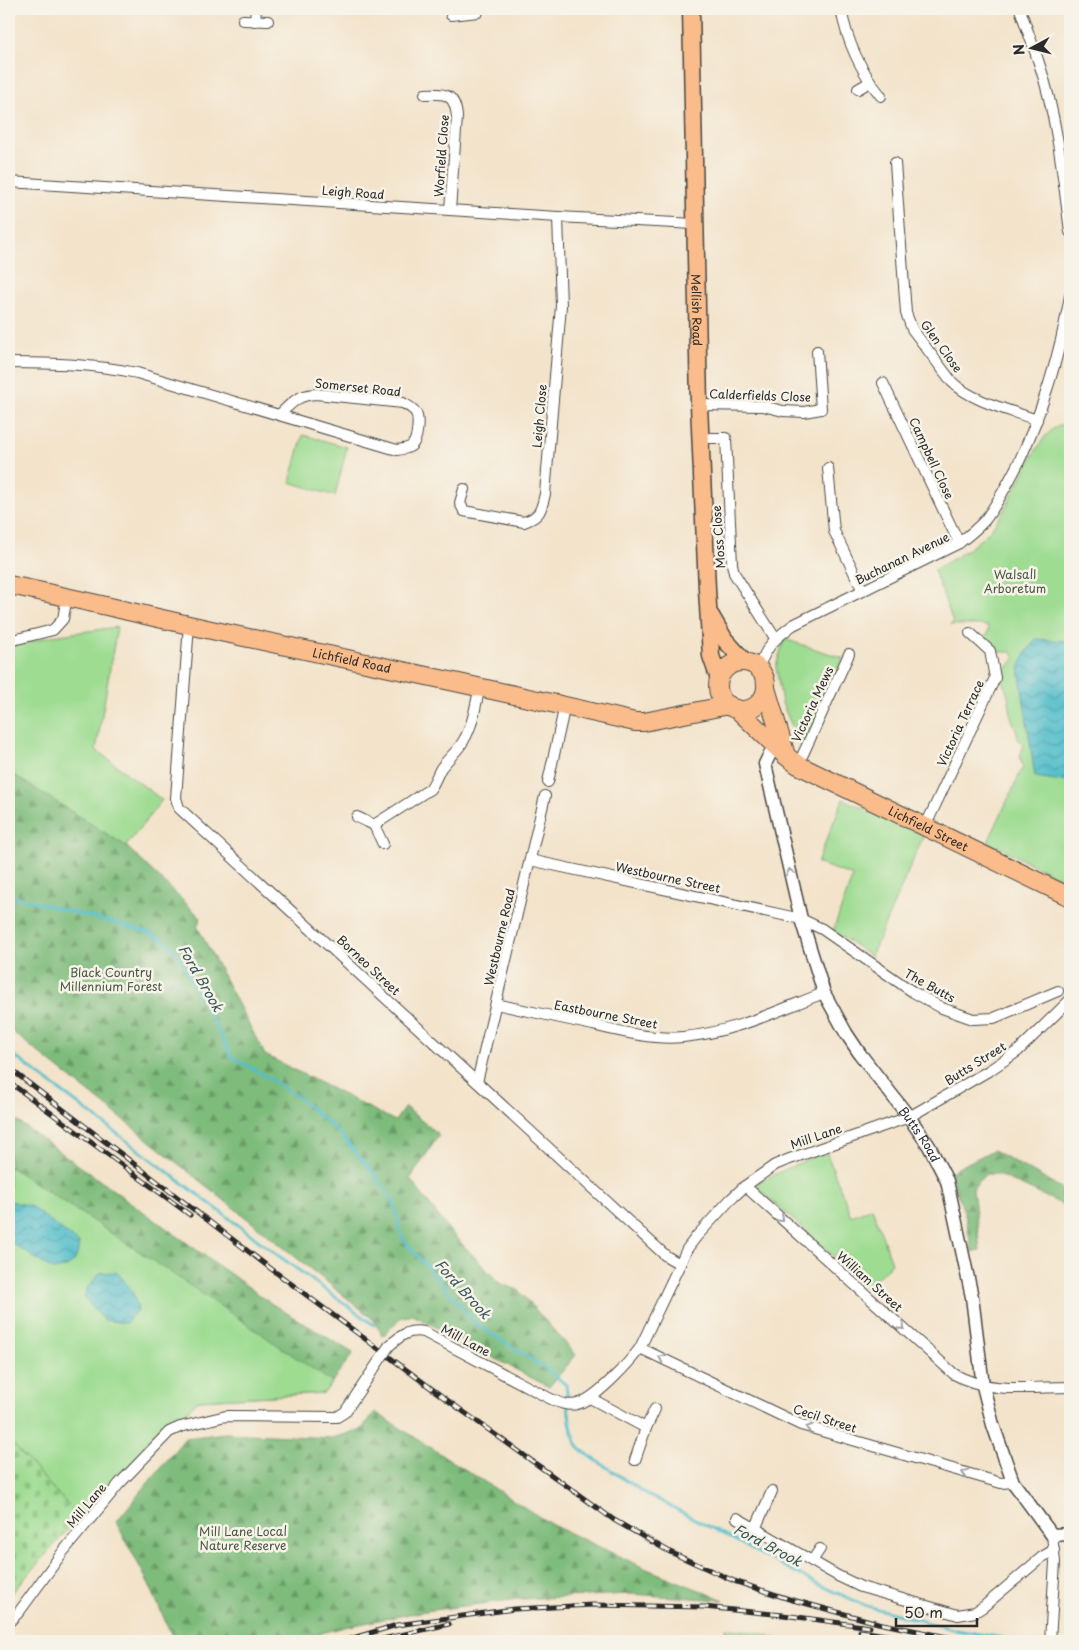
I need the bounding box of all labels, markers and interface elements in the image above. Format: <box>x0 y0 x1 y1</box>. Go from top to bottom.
north arrow <box>1006 22 1056 72</box>
text: N <box>1008 43 1030 56</box>
street label: Worfield Close <box>429 114 453 198</box>
street label: Leigh Road <box>321 181 385 203</box>
street label: Mellish Road <box>687 274 707 346</box>
street label: Glen Close <box>917 316 967 376</box>
street label: Somerset Road <box>314 374 402 400</box>
street label: Leigh Close <box>527 384 551 448</box>
street label: Calderfields Close <box>709 384 811 406</box>
street label: Campbell Close <box>905 414 959 502</box>
street label: Moss Close <box>707 505 729 569</box>
street label: Buchanan Avenue <box>852 527 953 589</box>
park label: Walsall Arboretum <box>984 565 1046 597</box>
street label: Lichfield Road <box>311 643 393 677</box>
street label: Victoria Mews <box>787 663 838 745</box>
street label: Victoria Terrace <box>932 677 988 769</box>
street label: Lichfield Street <box>885 801 972 855</box>
street label: Westbourne Street <box>614 857 722 897</box>
one-way arrow <box>785 867 796 876</box>
street label: Westbourne Road <box>479 887 519 987</box>
street label: Borneo Street <box>333 931 405 999</box>
water label: Ford Brook <box>173 941 229 1016</box>
park label: Black Country Millennium Forest <box>60 963 163 995</box>
street label: The Butts <box>901 964 959 1007</box>
street label: Eastbourne Street <box>553 995 659 1033</box>
street label: Butts Street <box>941 1037 1009 1089</box>
street label: Butts Road <box>895 1103 945 1165</box>
street label: Mill Lane <box>788 1119 844 1153</box>
one-way arrow <box>776 1213 785 1222</box>
street label: William Street <box>833 1246 907 1316</box>
water label: Ford Brook <box>430 1254 496 1324</box>
street label: Mill Lane <box>438 1319 494 1361</box>
one-way arrow <box>897 1322 906 1331</box>
one-way arrow <box>658 1354 667 1365</box>
street label: Cecil Street <box>791 1399 860 1437</box>
one-way arrow <box>806 1423 814 1433</box>
one-way arrow <box>962 1468 970 1478</box>
street label: Mill Lane <box>62 1479 110 1531</box>
water label: Ford Brook <box>730 1518 807 1572</box>
park label: Mill Lane Local Nature Reserve <box>199 1522 287 1554</box>
scale bar <box>896 1595 978 1627</box>
text: 50 m <box>904 1600 943 1623</box>

